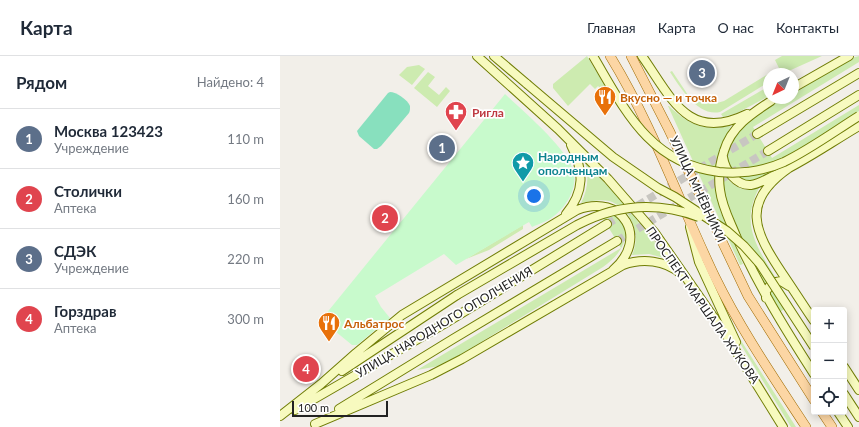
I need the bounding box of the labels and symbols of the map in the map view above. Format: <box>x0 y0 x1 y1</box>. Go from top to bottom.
pin: 3 <box>689 58 715 88</box>
north arrow <box>763 68 799 104</box>
restaurant icon: Вкусно — и точка <box>592 84 618 117</box>
place label: Вкусно — и точка <box>620 90 717 105</box>
pharmacy icon: Ригла <box>443 99 469 132</box>
place label: Ригла <box>472 105 504 120</box>
pin: 1 <box>429 133 455 163</box>
street label: УЛИЦА МНЁВНИКИ <box>667 133 729 245</box>
place label: Народным ополченцам <box>538 149 607 178</box>
place icon: Народным ополченцам <box>510 150 536 183</box>
your location <box>524 186 544 206</box>
pin: 2 <box>372 203 398 233</box>
street label: ПРОСПЕКТ МАРШАЛА ЖУКОВА <box>643 224 764 387</box>
street label: УЛИЦА НАРОДНОГО ОПОЛЧЕНИЯ <box>353 263 535 381</box>
restaurant icon: Альбатрос <box>316 310 342 343</box>
place label: Альбатрос <box>343 316 404 331</box>
pin: 4 <box>293 354 319 384</box>
scale bar <box>292 399 388 418</box>

